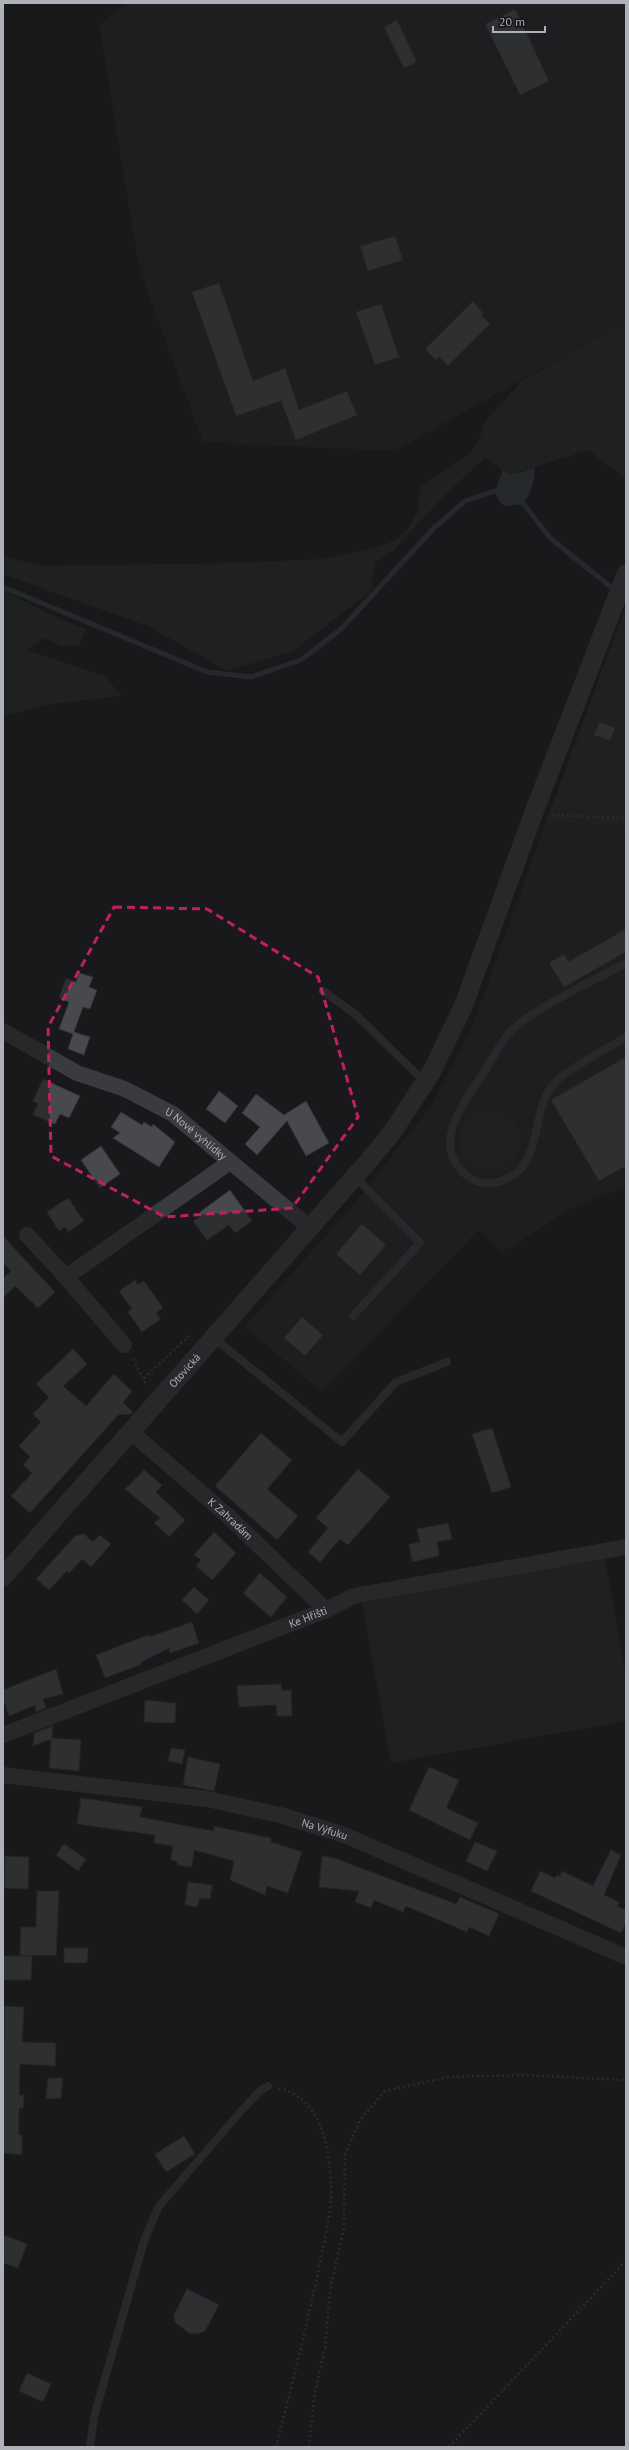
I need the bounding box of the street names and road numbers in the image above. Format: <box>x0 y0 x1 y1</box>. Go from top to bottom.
street label: U Nové vyhlídky <box>163 1104 231 1164</box>
street label: Otovická <box>166 1350 203 1390</box>
street label: K Zahradám <box>205 1495 256 1543</box>
street label: Ke Hřišti <box>287 1603 329 1631</box>
street label: Na Výfuku <box>300 1815 350 1843</box>

